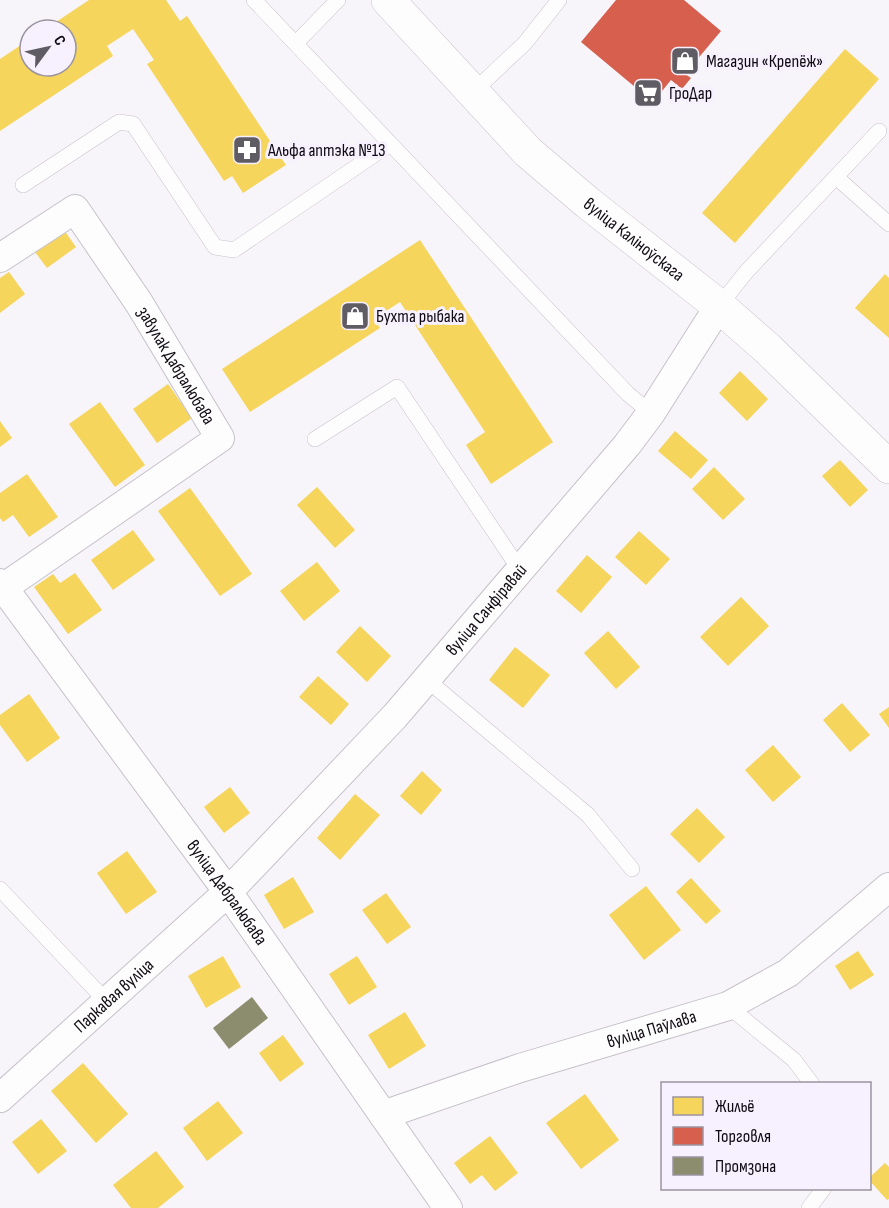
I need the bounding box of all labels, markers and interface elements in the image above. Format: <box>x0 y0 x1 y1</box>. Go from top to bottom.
north arrow <box>18 18 78 78</box>
text: С <box>49 32 70 49</box>
shop icon: Магазин «Крепёж» <box>669 45 701 77</box>
place label: Магазин «Крепёж» <box>706 51 823 72</box>
supermarket icon: ГроДар <box>632 77 664 109</box>
place label: ГроДар <box>669 83 712 104</box>
pharmacy icon: Альфа аптэка №13 <box>231 134 263 166</box>
place label: Альфа аптэка №13 <box>267 140 386 161</box>
street label: вуліца Каліноўскага <box>579 193 689 285</box>
shop icon: Бухта рыбака <box>339 300 371 332</box>
street label: завулак Дабралюбава <box>133 303 220 428</box>
place label: Бухта рыбака <box>376 306 464 327</box>
street label: вуліца Санфіравай <box>441 560 531 660</box>
street label: вуліца Дабралюбава <box>183 836 272 949</box>
street label: Паркавая вуліца <box>69 954 158 1037</box>
street label: вуліца Паўлава <box>604 1006 699 1052</box>
legend <box>661 1082 871 1190</box>
text: Жильё <box>715 1096 755 1117</box>
text: Торговля <box>715 1126 771 1147</box>
text: Промзона <box>715 1156 776 1177</box>

